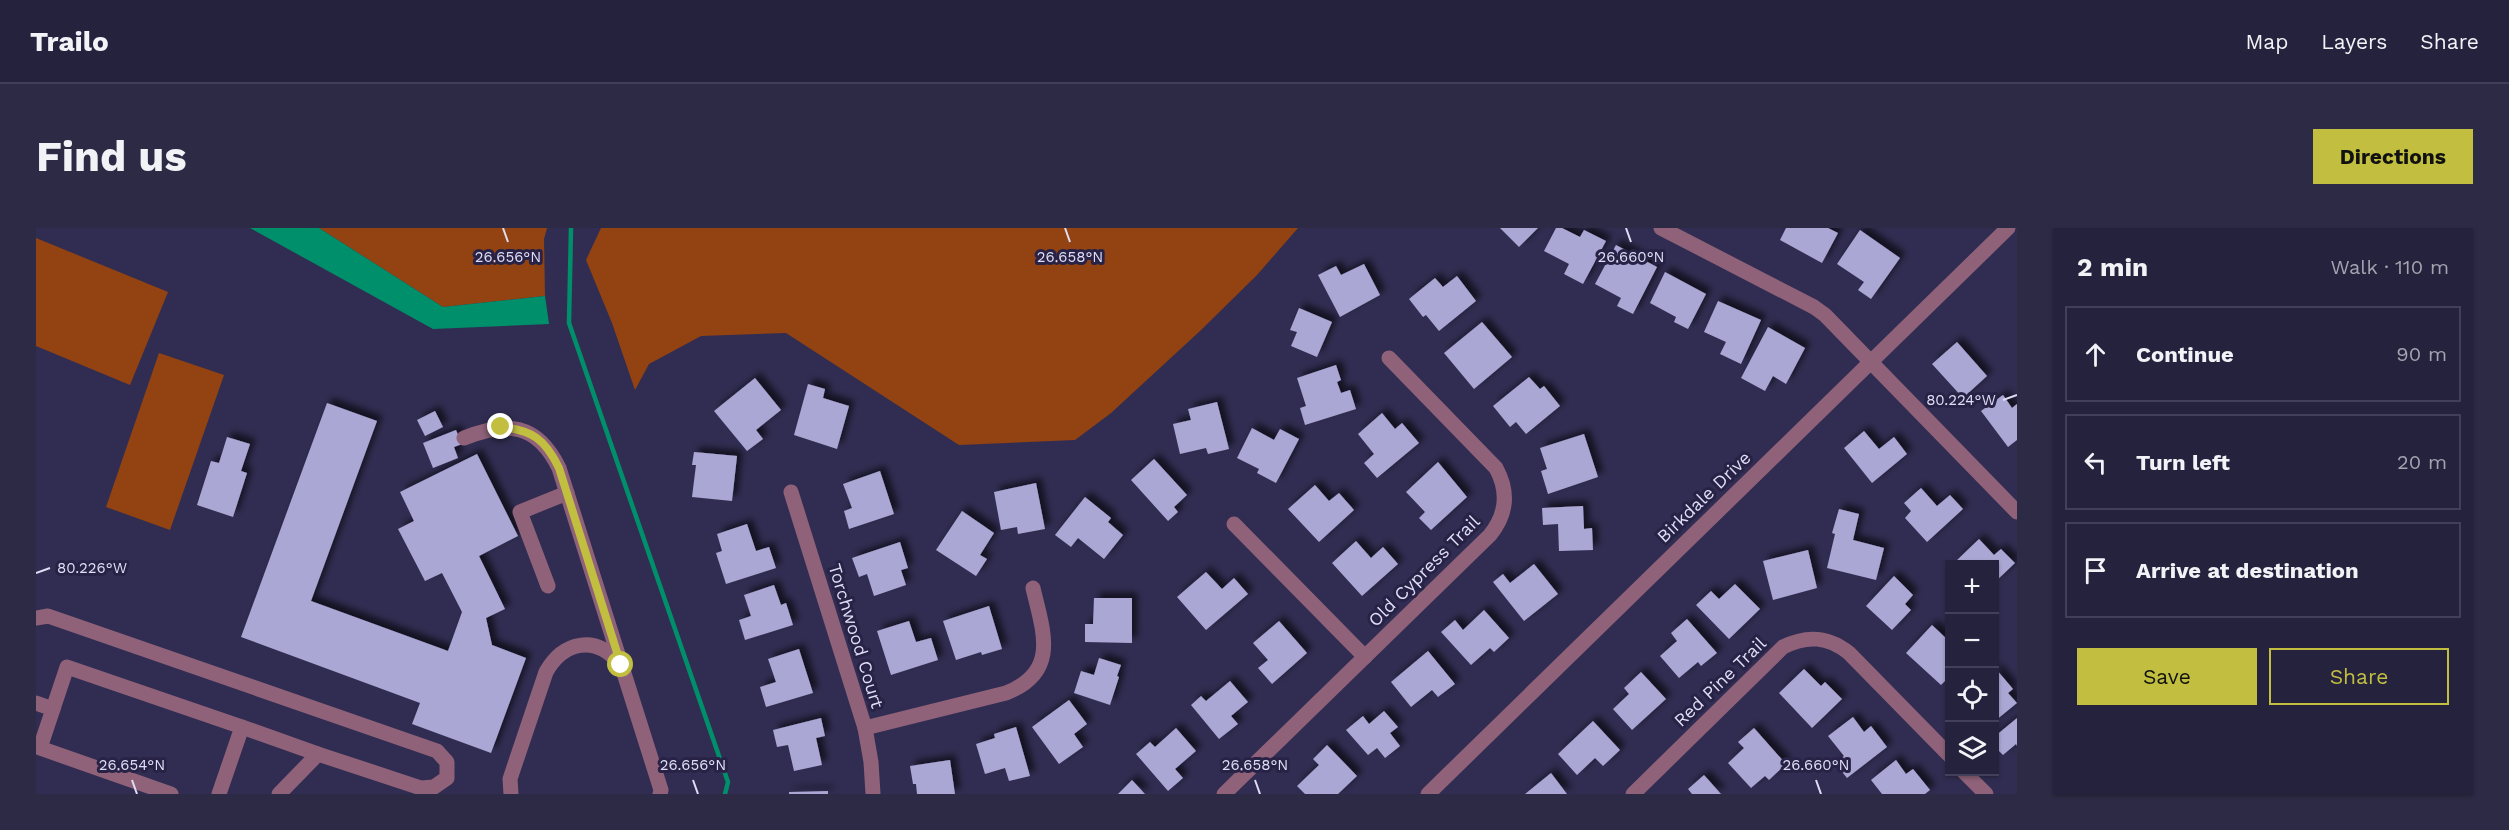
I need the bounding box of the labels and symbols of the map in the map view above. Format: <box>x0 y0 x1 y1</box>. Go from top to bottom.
text: 26.656°N <box>475 248 541 266</box>
text: 26.658°N <box>1037 248 1103 266</box>
text: 26.660°N <box>1597 248 1665 266</box>
text: 80.224°W <box>1926 391 1996 409</box>
route end <box>487 413 513 439</box>
street label: Birkdale Drive <box>1652 447 1755 547</box>
street label: Old Cypress Trail <box>1364 510 1484 631</box>
text: 80.226°W <box>57 559 127 577</box>
street label: Torchwood Court <box>824 561 889 711</box>
street label: Red Pine Trail <box>1669 632 1770 731</box>
route start <box>607 651 633 677</box>
text: 26.654°N <box>99 756 165 774</box>
text: 26.656°N <box>660 756 726 774</box>
text: 26.658°N <box>1222 756 1288 774</box>
text: 26.660°N <box>1782 756 1850 774</box>

